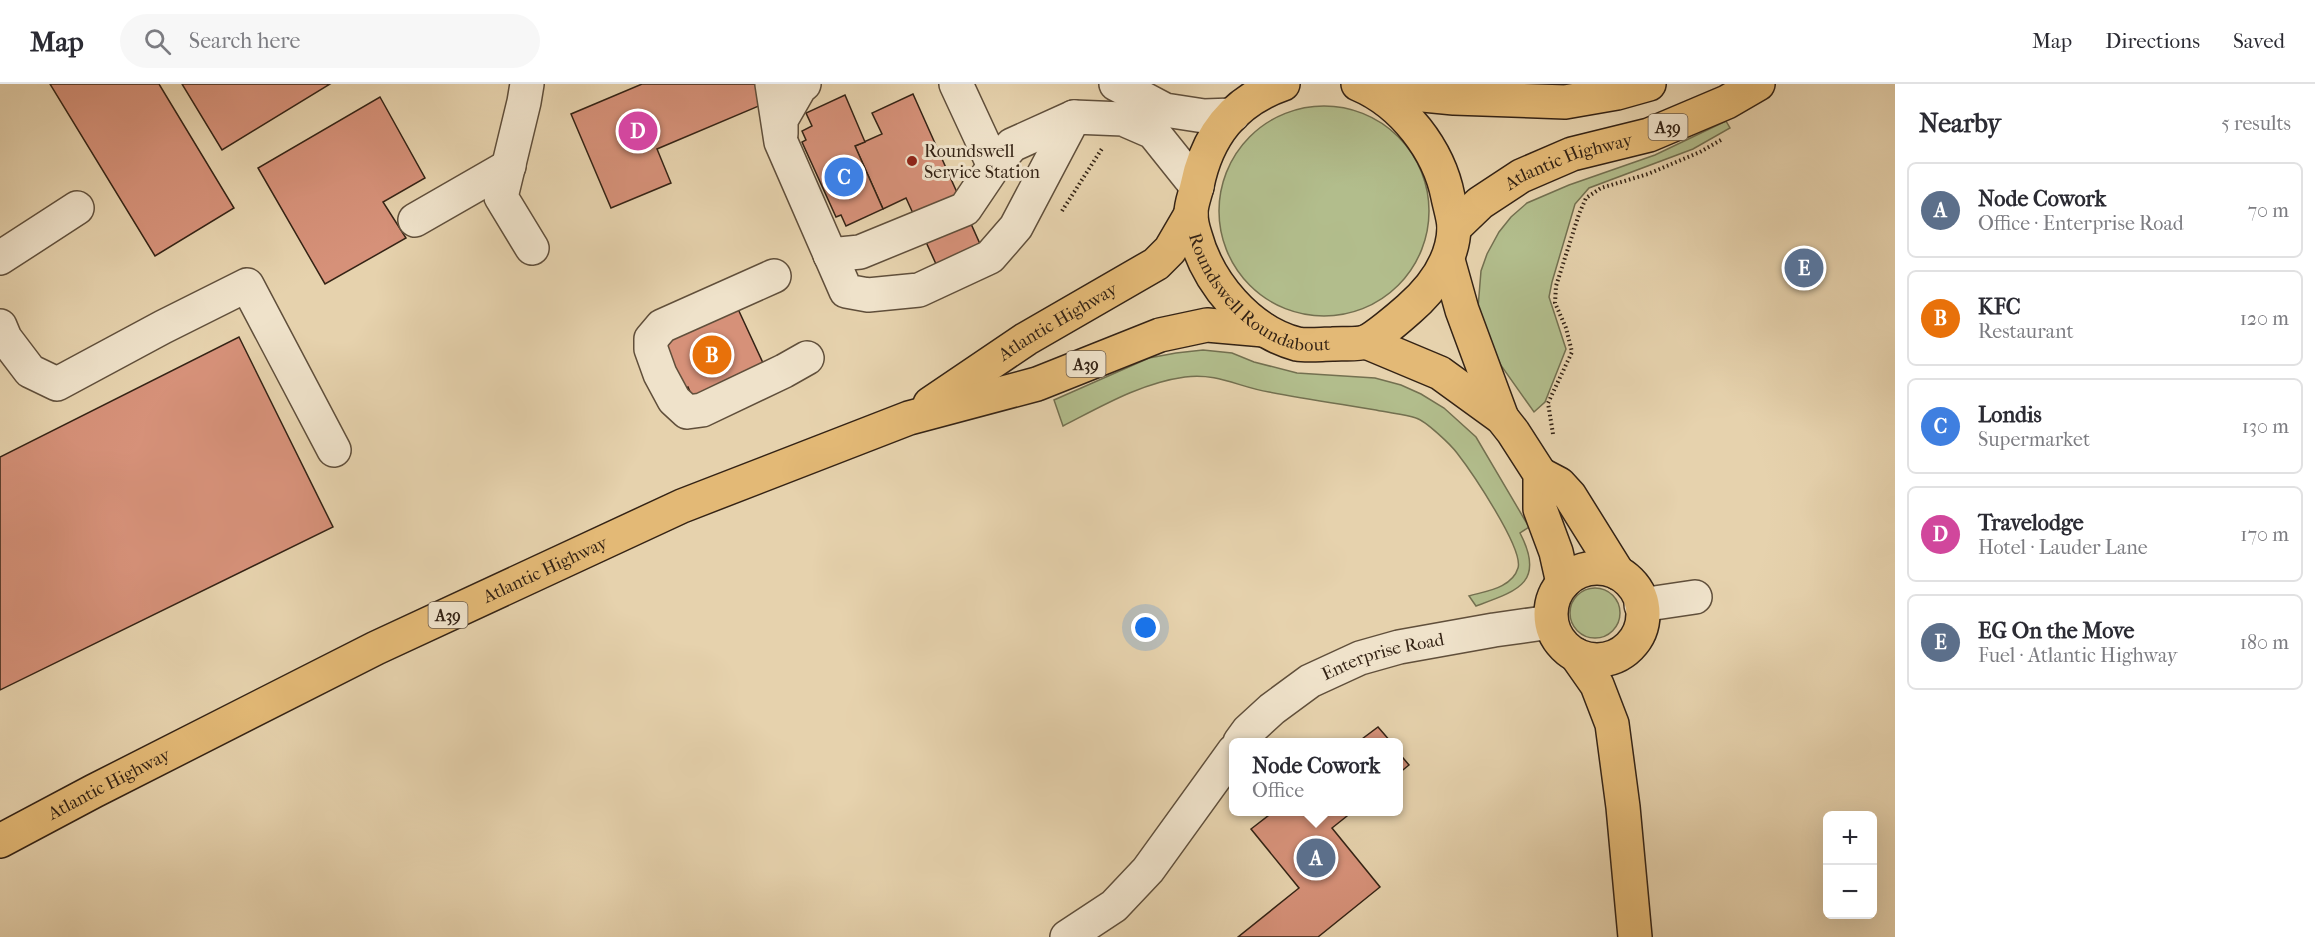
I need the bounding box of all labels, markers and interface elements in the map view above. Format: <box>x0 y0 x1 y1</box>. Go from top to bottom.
search box <box>120 14 540 68</box>
text: Map <box>30 25 84 58</box>
icon: search <box>141 25 174 58</box>
text: Search here <box>189 28 300 54</box>
text: Map <box>2032 29 2072 53</box>
text: Directions <box>2105 29 2200 53</box>
text: Saved <box>2233 29 2285 53</box>
pin: D <box>618 108 658 154</box>
text: Nearby <box>1919 108 2001 139</box>
text: 5 results <box>2221 112 2291 135</box>
road number: A39 <box>1648 114 1688 140</box>
street label: Atlantic Highway <box>1500 129 1636 195</box>
place label: Roundswell Service Station <box>924 141 1040 183</box>
pin: C <box>824 154 864 200</box>
marker: Roundswell Service Station <box>905 154 919 168</box>
text: Node Cowork <box>1978 186 2106 212</box>
text: A <box>1934 199 1947 222</box>
text: 70 m <box>2247 199 2289 222</box>
text: Office · Enterprise Road <box>1978 212 2184 235</box>
street label: Roundswell Roundabout <box>1184 231 1331 356</box>
pin: E <box>1784 246 1824 291</box>
street label: Atlantic Highway <box>994 278 1122 366</box>
text: KFC <box>1978 294 2021 320</box>
text: B <box>1934 307 1947 330</box>
text: 120 m <box>2240 307 2289 330</box>
text: Restaurant <box>1978 320 2074 343</box>
pin: B <box>692 332 732 378</box>
road number: A39 <box>1066 351 1106 377</box>
text: Londis <box>1978 402 2042 428</box>
text: C <box>1934 415 1947 438</box>
text: 130 m <box>2242 415 2289 438</box>
text: Supermarket <box>1978 428 2090 451</box>
text: Travelodge <box>1978 510 2084 536</box>
text: D <box>1933 523 1948 546</box>
text: 170 m <box>2240 523 2289 546</box>
street label: Atlantic Highway <box>479 532 612 608</box>
text: Hotel · Lauder Lane <box>1978 536 2148 559</box>
road number: A39 <box>428 602 468 628</box>
your location <box>1131 613 1160 642</box>
text: EG On the Move <box>1978 618 2134 644</box>
street label: Enterprise Road <box>1319 629 1446 685</box>
text: E <box>1934 631 1947 654</box>
text: 180 m <box>2240 631 2289 654</box>
text: Fuel · Atlantic Highway <box>1978 644 2178 667</box>
popup <box>1229 738 1403 816</box>
street label: Atlantic Highway <box>44 743 175 825</box>
text: Node Cowork <box>1252 753 1380 779</box>
text: Office <box>1252 779 1304 802</box>
map controls <box>1823 811 1877 919</box>
button: + <box>1823 811 1877 865</box>
pin: A <box>1296 836 1336 880</box>
button: − <box>1823 865 1877 919</box>

